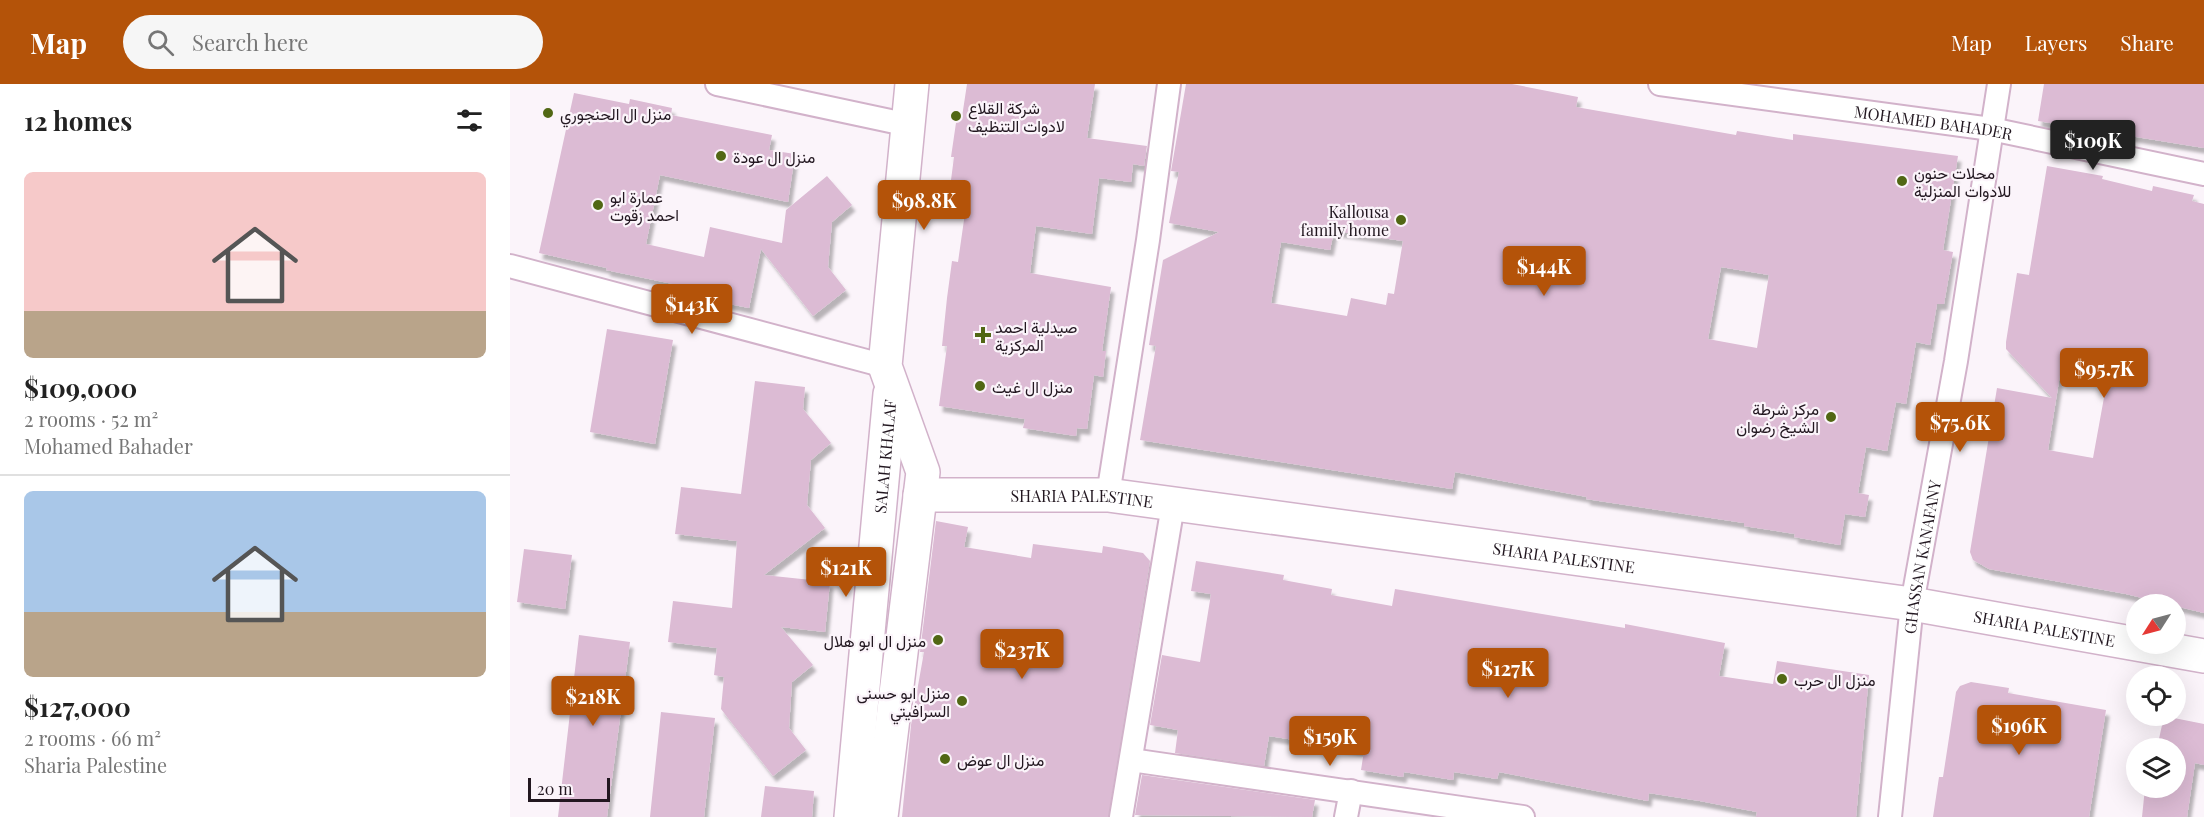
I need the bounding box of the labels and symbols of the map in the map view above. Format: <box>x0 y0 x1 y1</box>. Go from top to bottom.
place label: شركة القلاع لادوات التنظيف <box>968 97 1065 137</box>
street label: MOHAMED BAHADER <box>1853 100 2015 144</box>
place label: منزل ال الحنجوري <box>560 103 671 128</box>
marker: منزل ال الحنجوري <box>541 106 555 120</box>
marker: شركة القلاع لادوات التنظيف <box>949 109 963 123</box>
pin: $109K <box>2051 120 2135 171</box>
place label: منزل ال عودة <box>733 146 815 168</box>
marker: منزل ال عودة <box>714 149 728 163</box>
place label: محلات حنون للادوات المنزلية <box>1914 162 2011 202</box>
marker: محلات حنون للادوات المنزلية <box>1895 174 1909 188</box>
pin: $98.8K <box>875 180 973 231</box>
place label: عمارة ابو احمد زقوت <box>610 186 679 226</box>
marker: عمارة ابو احمد زقوت <box>591 198 605 212</box>
place label: Kallousa family home <box>1301 201 1389 240</box>
marker: Kallousa family home <box>1394 213 1408 227</box>
pin: $144K <box>1502 246 1586 297</box>
pin: $143K <box>650 284 734 335</box>
place label: صيدلية احمد المركزية <box>995 316 1078 356</box>
marker: صيدلية احمد المركزية <box>976 328 990 342</box>
pin: $95.7K <box>2055 348 2153 399</box>
place label: منزل ال غيث <box>992 376 1073 398</box>
marker: منزل ال غيث <box>973 379 987 393</box>
place label: مركز شرطة الشيخ رضوان <box>1736 398 1819 439</box>
street label: SALAH KHALAF <box>869 399 900 514</box>
pin: $75.6K <box>1911 402 2009 453</box>
marker: مركز شرطة الشيخ رضوان <box>1824 410 1838 424</box>
street label: GHASSAN KANAFANY <box>1898 478 1945 635</box>
street label: SHARIA PALESTINE <box>1010 485 1155 512</box>
street label: SHARIA PALESTINE <box>1491 537 1636 577</box>
pin: $121K <box>804 547 888 598</box>
north arrow <box>2126 594 2186 654</box>
street label: SHARIA PALESTINE <box>1972 605 2117 650</box>
pin: $237K <box>980 629 1064 680</box>
place label: منزل ال ابو هلال <box>824 630 926 652</box>
marker: منزل ال ابو هلال <box>931 633 945 647</box>
pin: $127K <box>1466 648 1550 699</box>
place label: منزل ال حرب <box>1794 669 1875 691</box>
marker: منزل ال حرب <box>1775 672 1789 686</box>
pin: $218K <box>551 676 635 727</box>
place label: منزل ابو حسنى السرافيتي <box>857 682 950 725</box>
marker: منزل ابو حسنى السرافيتي <box>955 694 969 708</box>
pin: $196K <box>1977 705 2061 756</box>
pin: $159K <box>1288 716 1372 767</box>
place label: منزل ال عوض <box>957 749 1044 771</box>
marker: منزل ال عوض <box>938 752 952 766</box>
scale bar <box>528 775 610 802</box>

